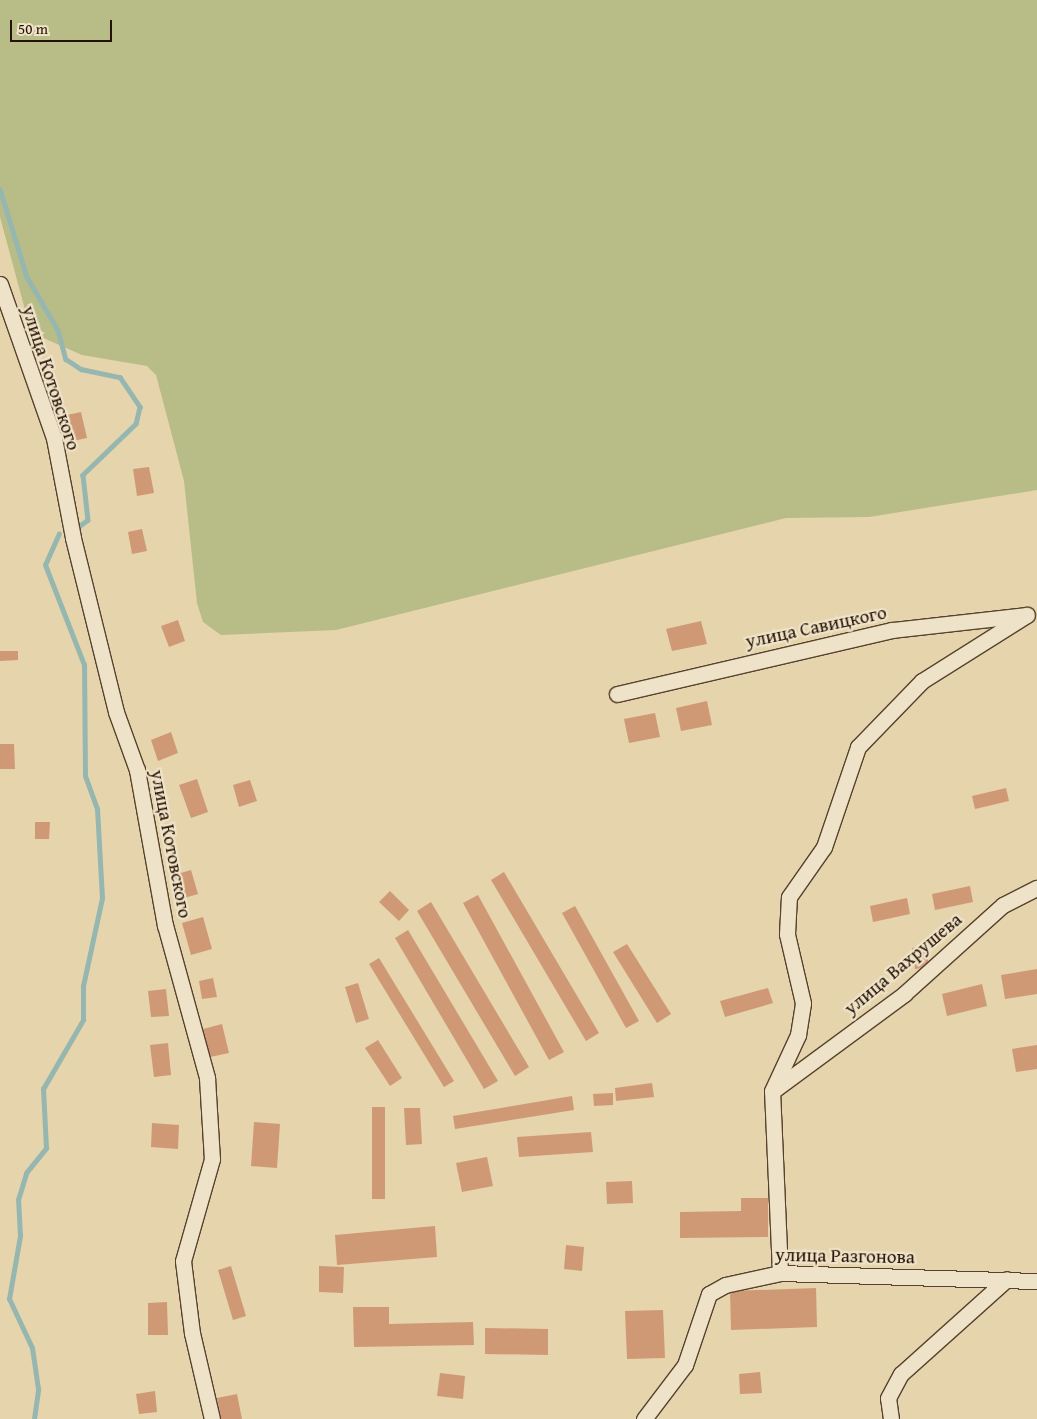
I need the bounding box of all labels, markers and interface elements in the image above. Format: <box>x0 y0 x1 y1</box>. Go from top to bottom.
scale bar <box>12 10 115 42</box>
text: 50 m <box>18 18 48 39</box>
street label: улица Котовского <box>17 303 85 453</box>
street label: улица Савицкого <box>743 601 889 653</box>
street label: улица Котовского <box>145 768 197 920</box>
street label: улица Вахрушева <box>840 908 966 1020</box>
street label: улица Разгонова <box>775 1243 915 1269</box>

